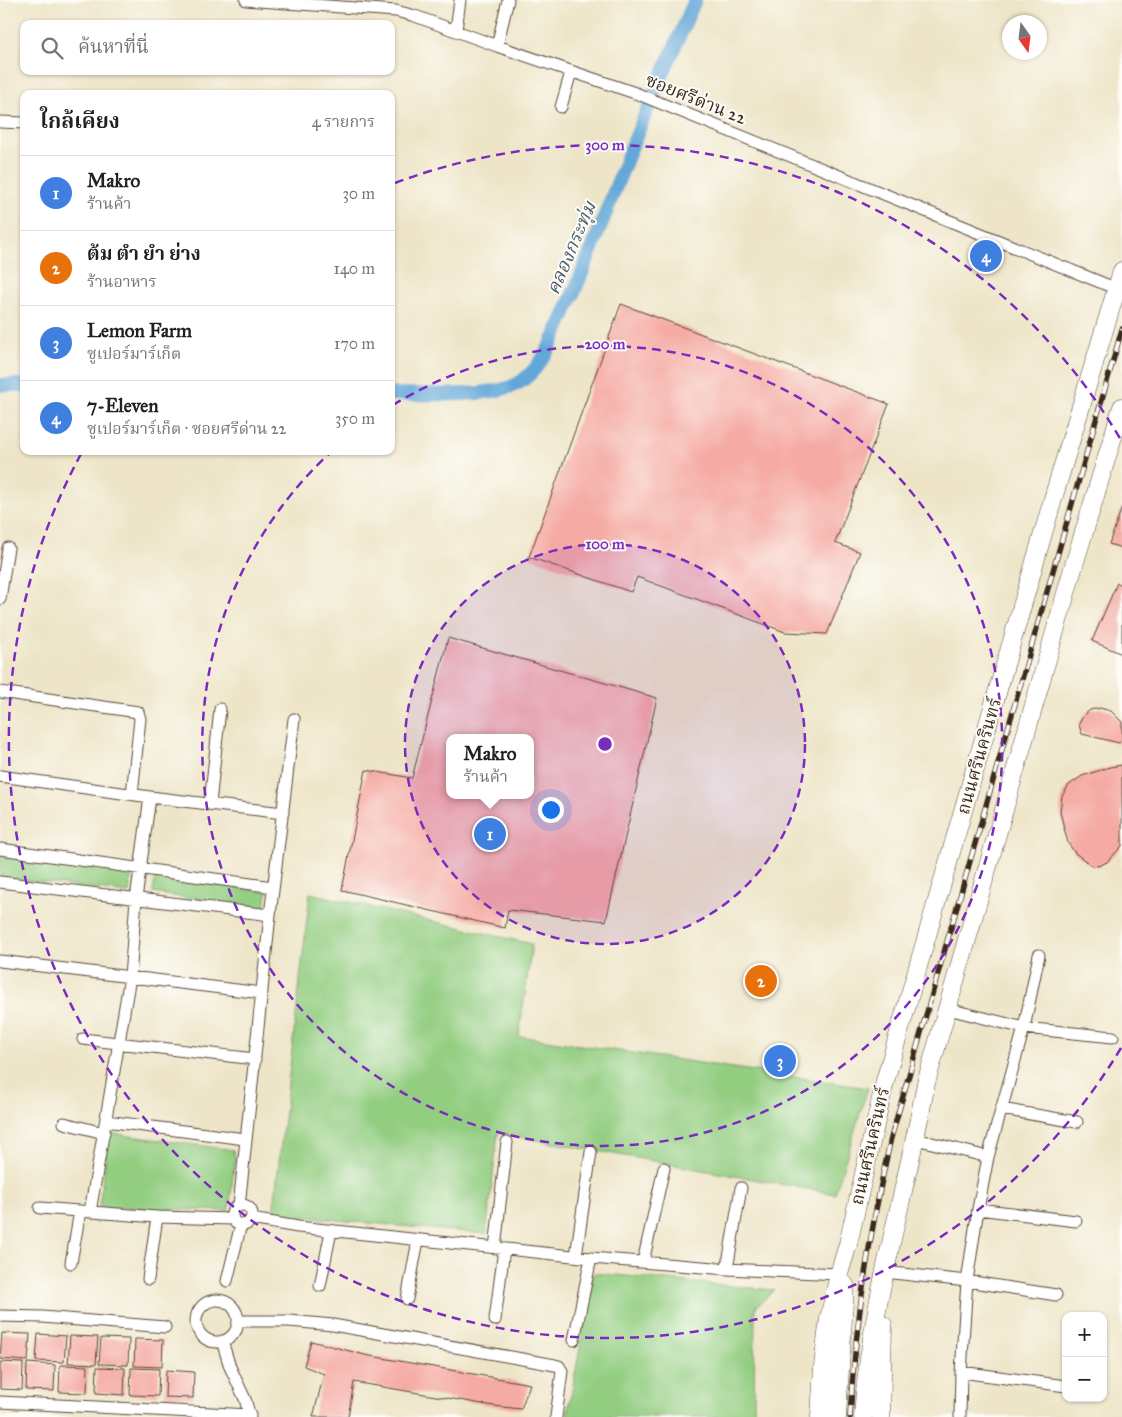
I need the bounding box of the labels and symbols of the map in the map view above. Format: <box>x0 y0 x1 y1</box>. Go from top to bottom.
north arrow <box>1002 15 1047 60</box>
street label: ซอยศรีด่าน 22 <box>642 69 750 129</box>
text: 300 m <box>585 136 625 155</box>
water label: คลองกระทุ่ม <box>541 197 602 298</box>
pin: 4 <box>970 237 1002 275</box>
text: 200 m <box>585 335 626 353</box>
text: 100 m <box>585 535 625 553</box>
street label: ถนนศรีนครินทร์ <box>952 694 1006 817</box>
centre of rings <box>596 735 614 753</box>
your location <box>538 797 564 823</box>
pin: 1 <box>474 815 506 853</box>
pin: 2 <box>745 962 777 1000</box>
pin: 3 <box>764 1042 796 1080</box>
street label: ถนนศรีนครินทร์ <box>846 1084 894 1207</box>

